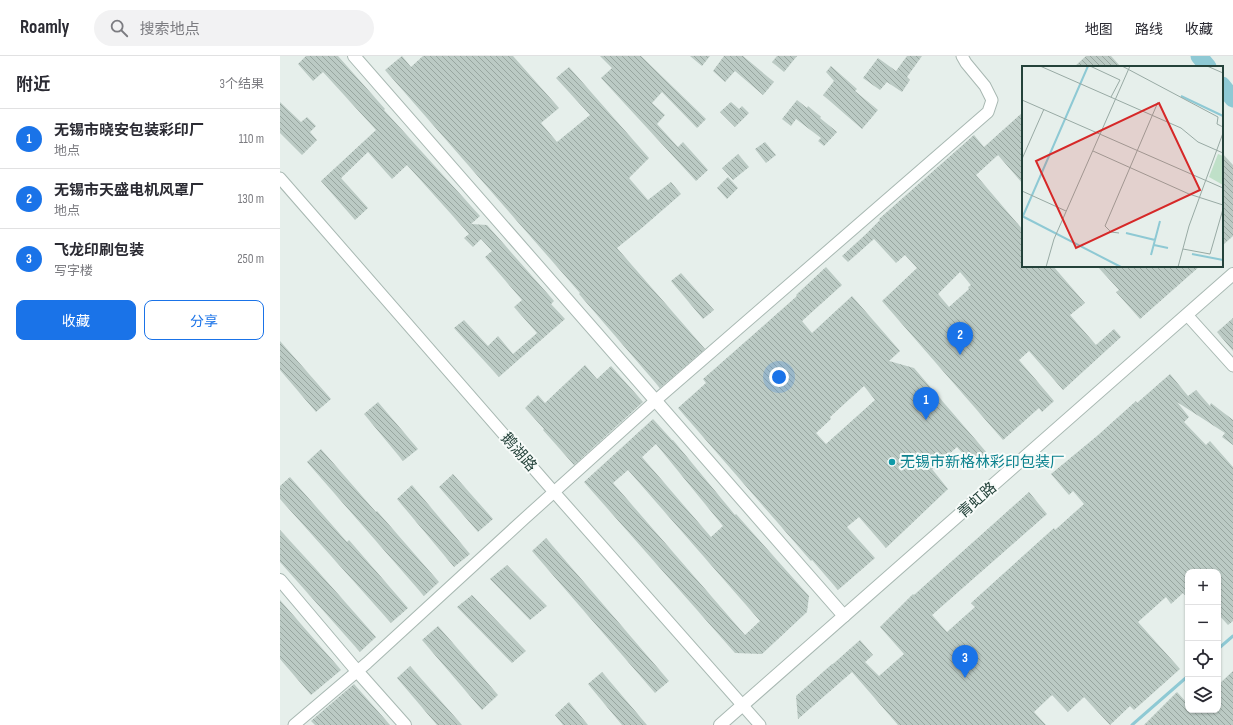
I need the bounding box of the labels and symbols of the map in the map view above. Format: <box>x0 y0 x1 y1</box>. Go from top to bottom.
inset map <box>1022 66 1223 267</box>
pin: 2 <box>947 322 973 355</box>
your location <box>769 367 789 387</box>
pin: 1 <box>913 387 939 420</box>
street label: 鹅湖路 <box>497 429 541 476</box>
place label: 无锡市新格林彩印包装厂 <box>900 453 1065 472</box>
marker: 无锡市新格林彩印包装厂 <box>887 457 897 467</box>
street label: 青虹路 <box>954 478 1001 522</box>
pin: 3 <box>952 645 978 678</box>

